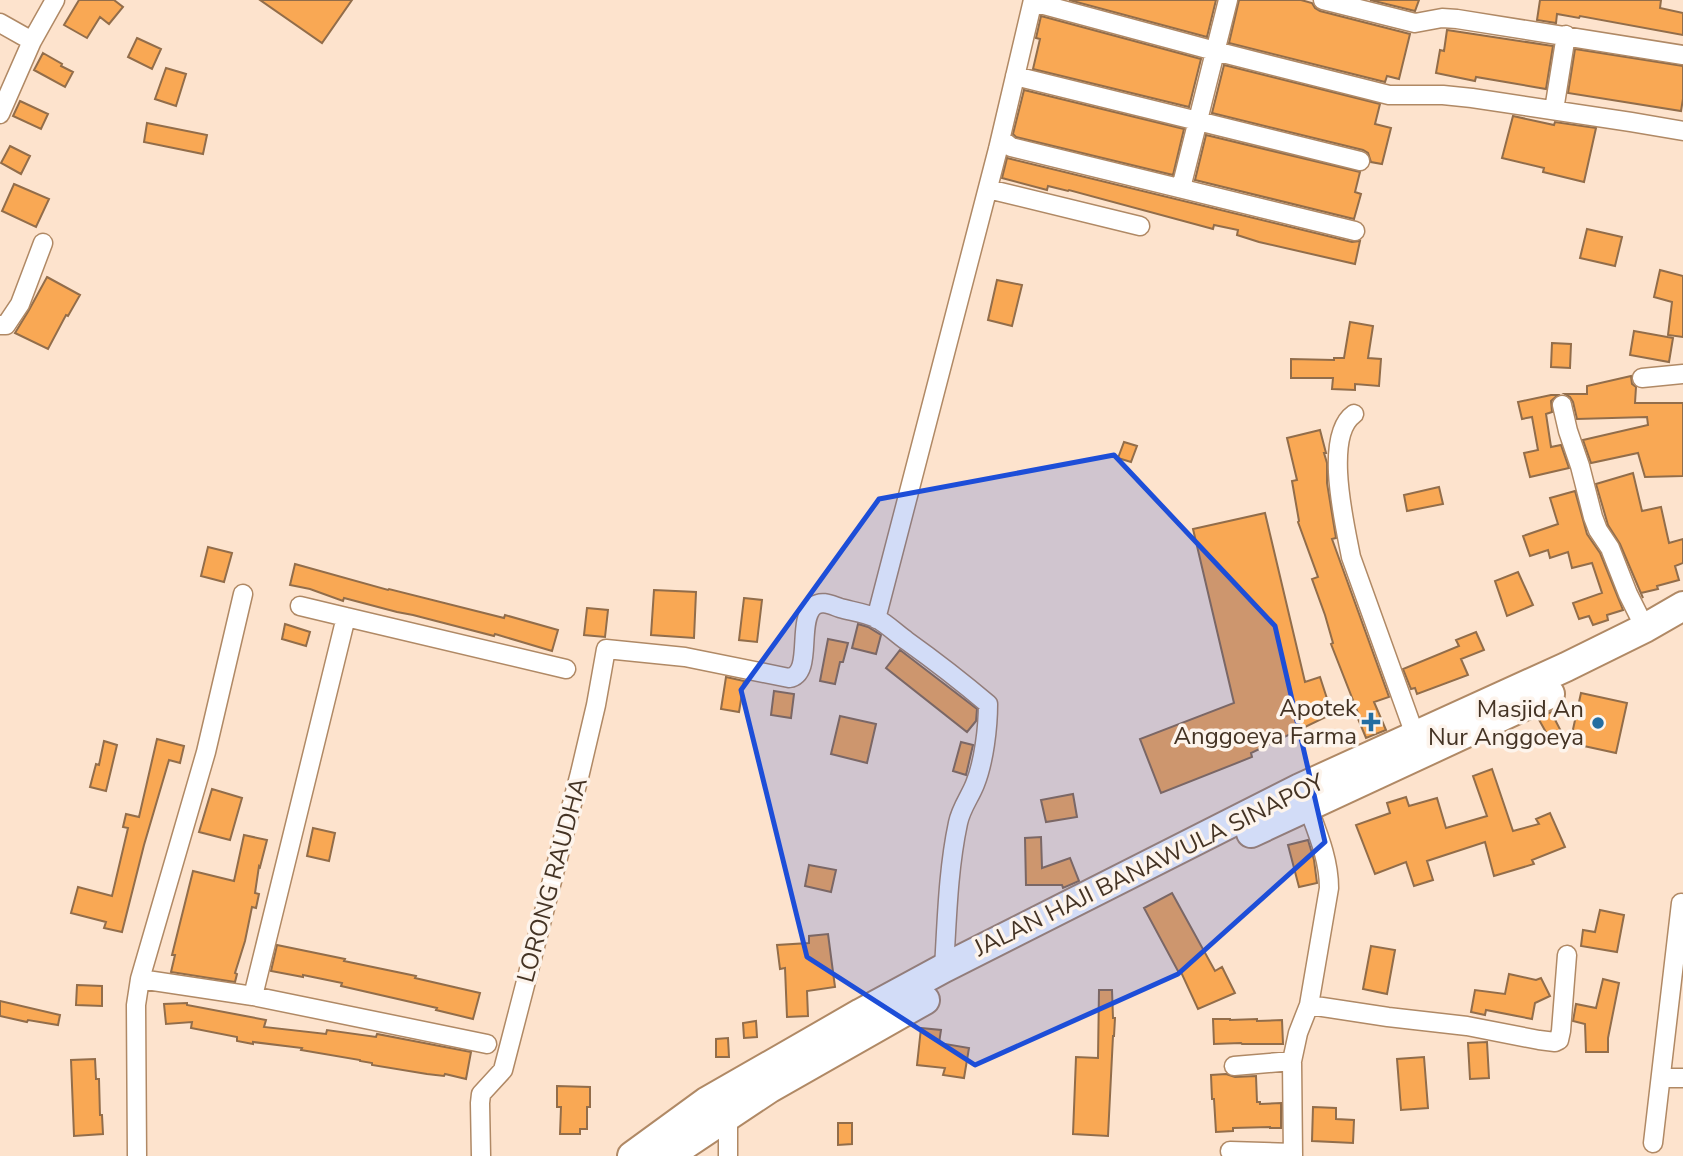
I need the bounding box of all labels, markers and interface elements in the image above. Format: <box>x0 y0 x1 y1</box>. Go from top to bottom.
place label: Apotek Anggoeya Farma <box>1174 692 1358 752</box>
place label: Masjid An Nur Anggoeya <box>1428 693 1584 753</box>
marker: Apotek Anggoeya Farma <box>1363 714 1379 730</box>
marker: Masjid An Nur Anggoeya <box>1590 715 1606 731</box>
street label: JALAN HAJI BANAWULA SINAPOY <box>968 766 1330 964</box>
street label: LORONG RAUDHA <box>509 774 595 986</box>

